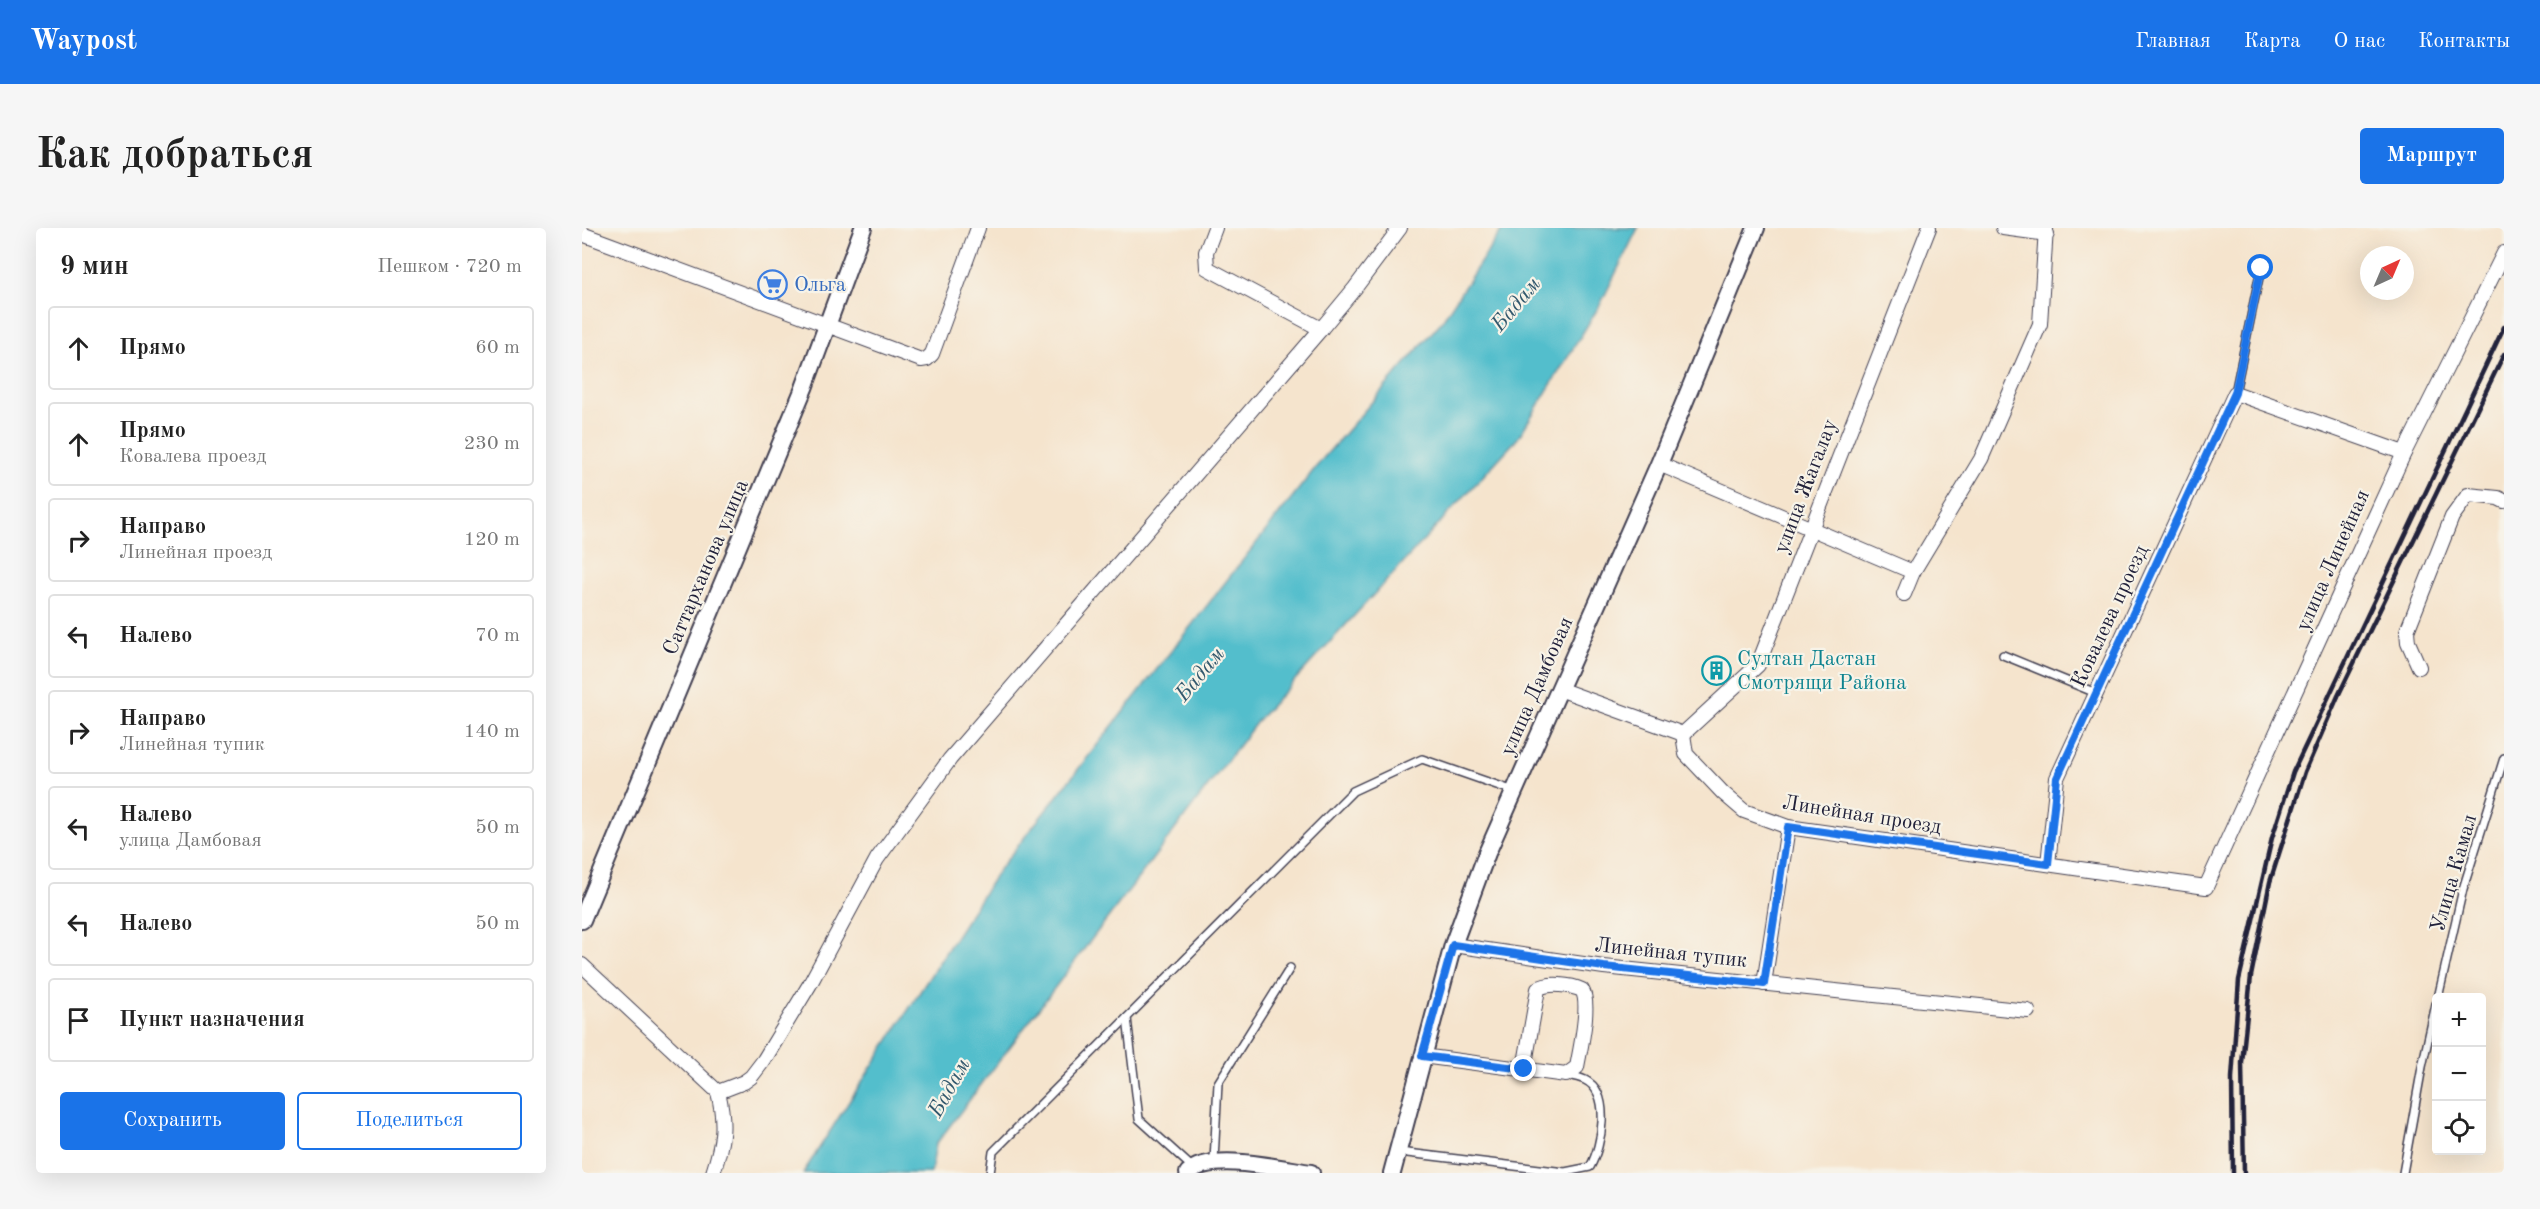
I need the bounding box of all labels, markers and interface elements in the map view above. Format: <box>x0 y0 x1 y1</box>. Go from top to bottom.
text: Waypost <box>30 28 137 56</box>
text: Главная <box>2135 31 2211 52</box>
text: Карта <box>2244 31 2301 52</box>
text: О нас <box>2334 31 2385 52</box>
text: Контакты <box>2418 31 2510 52</box>
button: Маршрут <box>2360 128 2504 184</box>
text: Как добраться <box>36 135 313 177</box>
north arrow <box>2360 246 2414 300</box>
text: 9 мин <box>60 254 129 280</box>
route start <box>2247 254 2273 280</box>
text: Пешком · 720 m <box>377 257 522 277</box>
supermarket icon: Ольга <box>757 268 789 300</box>
water label: Бадам <box>1487 273 1545 336</box>
place label: Ольга <box>794 275 846 296</box>
icon: ahead <box>62 332 95 365</box>
text: Прямо <box>119 337 186 359</box>
text: 60 m <box>475 338 520 358</box>
street label: улица Жагалау <box>1771 416 1842 557</box>
text: Прямо <box>119 420 186 442</box>
icon: ahead <box>62 428 95 461</box>
text: 230 m <box>464 434 520 454</box>
text: Ковалева проезд <box>119 447 266 467</box>
street label: Саттарханова улица <box>660 477 753 658</box>
street label: улица Линейная <box>2293 487 2374 635</box>
text: Направо <box>119 516 206 538</box>
icon: right <box>62 524 95 557</box>
text: 120 m <box>464 530 520 550</box>
street label: Ковалева проезд <box>2068 541 2153 691</box>
text: Линейная проезд <box>119 543 272 563</box>
street label: улица Дамбовая <box>1497 614 1577 759</box>
icon: left <box>62 620 95 653</box>
text: Налево <box>119 625 192 647</box>
text: 70 m <box>475 626 520 646</box>
water label: Бадам <box>1171 643 1229 706</box>
place label: Султан Дастан Смотрящи Района <box>1737 649 1907 694</box>
building icon: Султан Дастан Смотрящи Района <box>1700 654 1732 686</box>
text: Направо <box>119 708 206 730</box>
icon: right <box>62 716 95 749</box>
text: 140 m <box>464 722 520 742</box>
text: Линейная тупик <box>119 735 265 755</box>
street label: Линейная проезд <box>1781 793 1943 839</box>
text: Налево <box>119 804 192 826</box>
icon: left <box>62 812 95 845</box>
street label: Улица Камал <box>2428 812 2481 935</box>
text: 50 m <box>475 818 520 838</box>
text: улица Дамбовая <box>119 831 262 851</box>
icon: left <box>62 908 95 941</box>
text: Налево <box>119 913 192 935</box>
text: 50 m <box>475 914 520 934</box>
street label: Линейная тупик <box>1594 935 1749 972</box>
map controls <box>2432 993 2486 1155</box>
button: + <box>2432 993 2486 1047</box>
icon: arrive <box>62 1004 95 1037</box>
text: Пункт назначения <box>119 1009 305 1031</box>
button: − <box>2432 1047 2486 1101</box>
water label: Бадам <box>924 1055 975 1122</box>
route end <box>1510 1055 1536 1081</box>
button: Сохранить <box>60 1092 285 1150</box>
button: Поделиться <box>297 1092 522 1150</box>
button: locate <box>2432 1101 2486 1155</box>

